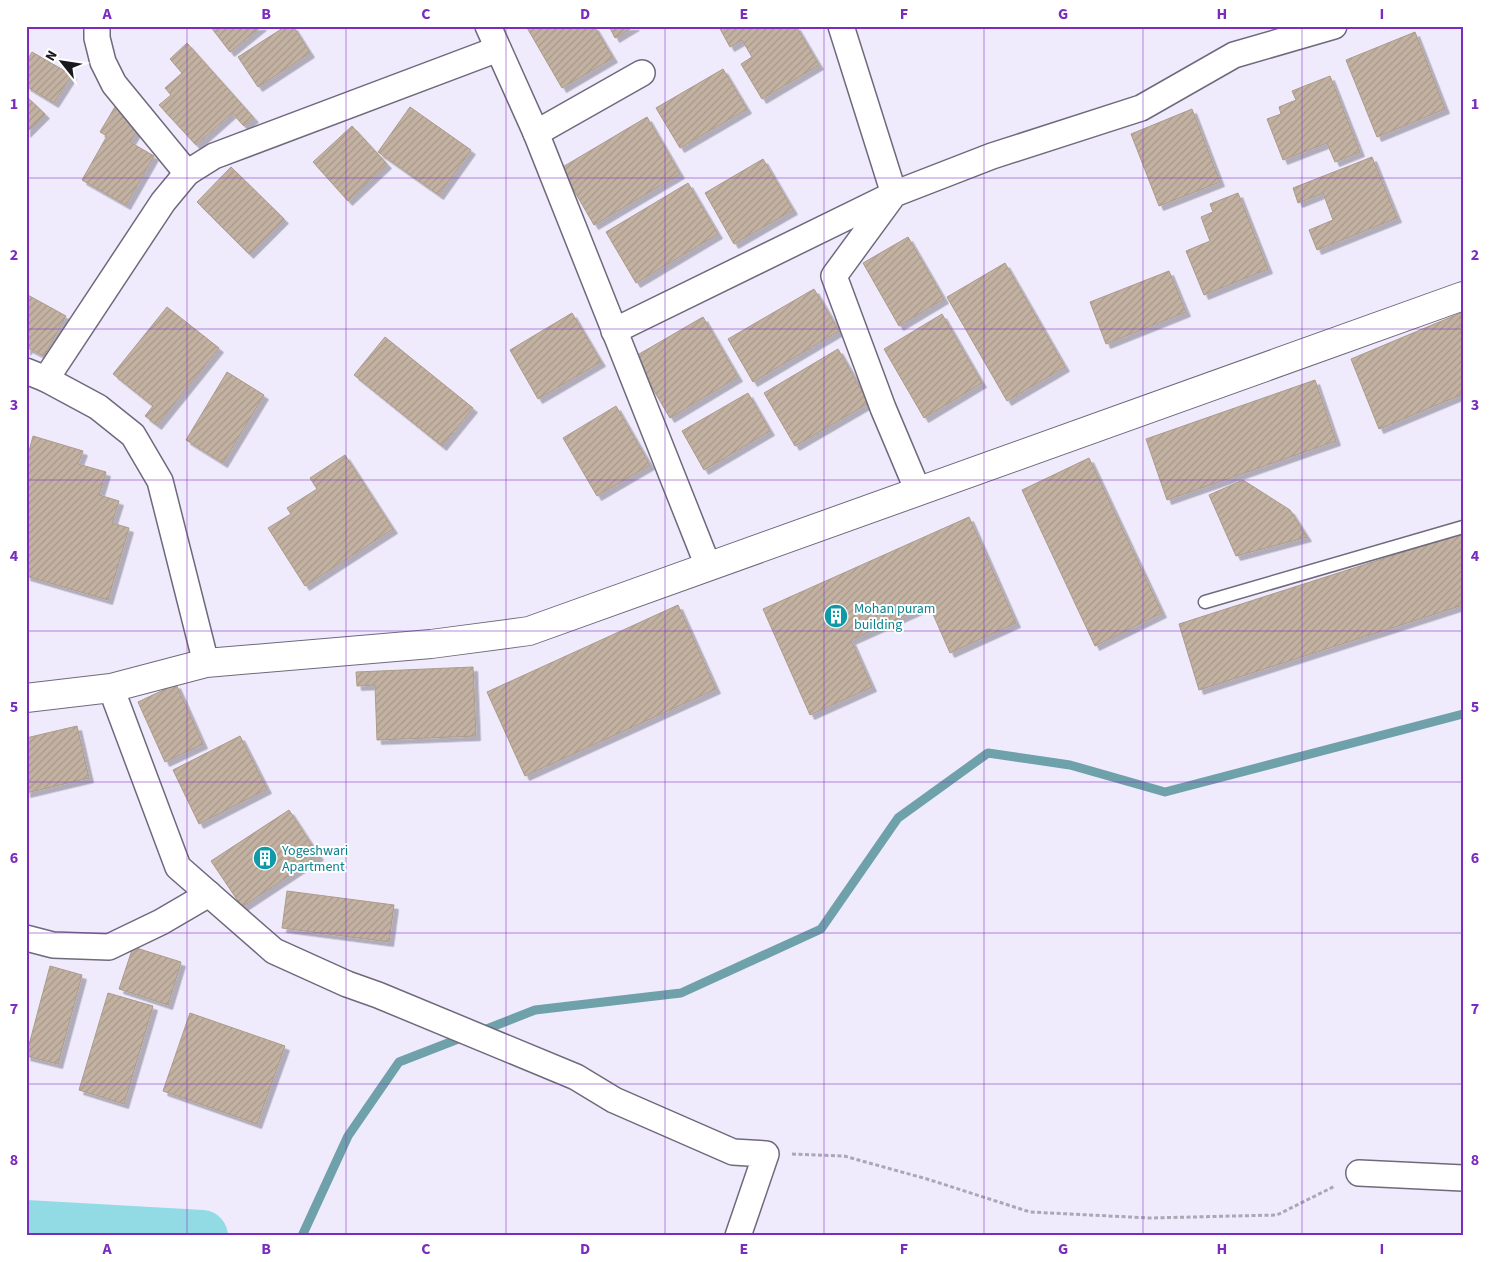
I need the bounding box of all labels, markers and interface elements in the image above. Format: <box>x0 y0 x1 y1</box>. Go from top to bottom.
text: A <box>101 3 112 25</box>
text: B <box>261 3 271 25</box>
text: C <box>421 3 431 25</box>
text: D <box>580 3 590 25</box>
text: E <box>740 3 748 25</box>
text: F <box>900 3 908 25</box>
text: G <box>1058 3 1068 25</box>
text: H <box>1217 3 1227 25</box>
text: I <box>1380 3 1384 25</box>
north arrow <box>38 38 88 88</box>
text: N <box>41 47 63 65</box>
text: 1 <box>10 93 18 115</box>
text: 1 <box>1471 93 1479 115</box>
text: 2 <box>10 244 18 266</box>
text: 2 <box>1471 244 1479 266</box>
text: 3 <box>10 394 18 416</box>
text: 3 <box>1471 394 1479 416</box>
text: 4 <box>10 545 19 567</box>
text: 4 <box>1471 545 1480 567</box>
place label: Mohan puram building <box>854 599 935 635</box>
building icon: Mohan puram building <box>823 603 849 629</box>
text: 5 <box>10 696 18 718</box>
text: 5 <box>1471 696 1479 718</box>
place label: Yogeshwari Apartment <box>281 841 348 877</box>
building icon: Yogeshwari Apartment <box>252 845 278 871</box>
text: 6 <box>10 847 18 869</box>
text: 6 <box>1471 847 1479 869</box>
text: 7 <box>10 998 18 1020</box>
text: 7 <box>1471 998 1479 1020</box>
text: 8 <box>10 1149 18 1171</box>
text: 8 <box>1471 1149 1479 1171</box>
text: A <box>101 1238 112 1260</box>
text: B <box>261 1238 271 1260</box>
text: C <box>421 1238 431 1260</box>
text: D <box>580 1238 590 1260</box>
text: E <box>740 1238 748 1260</box>
text: F <box>900 1238 908 1260</box>
text: G <box>1058 1238 1068 1260</box>
text: H <box>1217 1238 1227 1260</box>
text: I <box>1380 1238 1384 1260</box>

